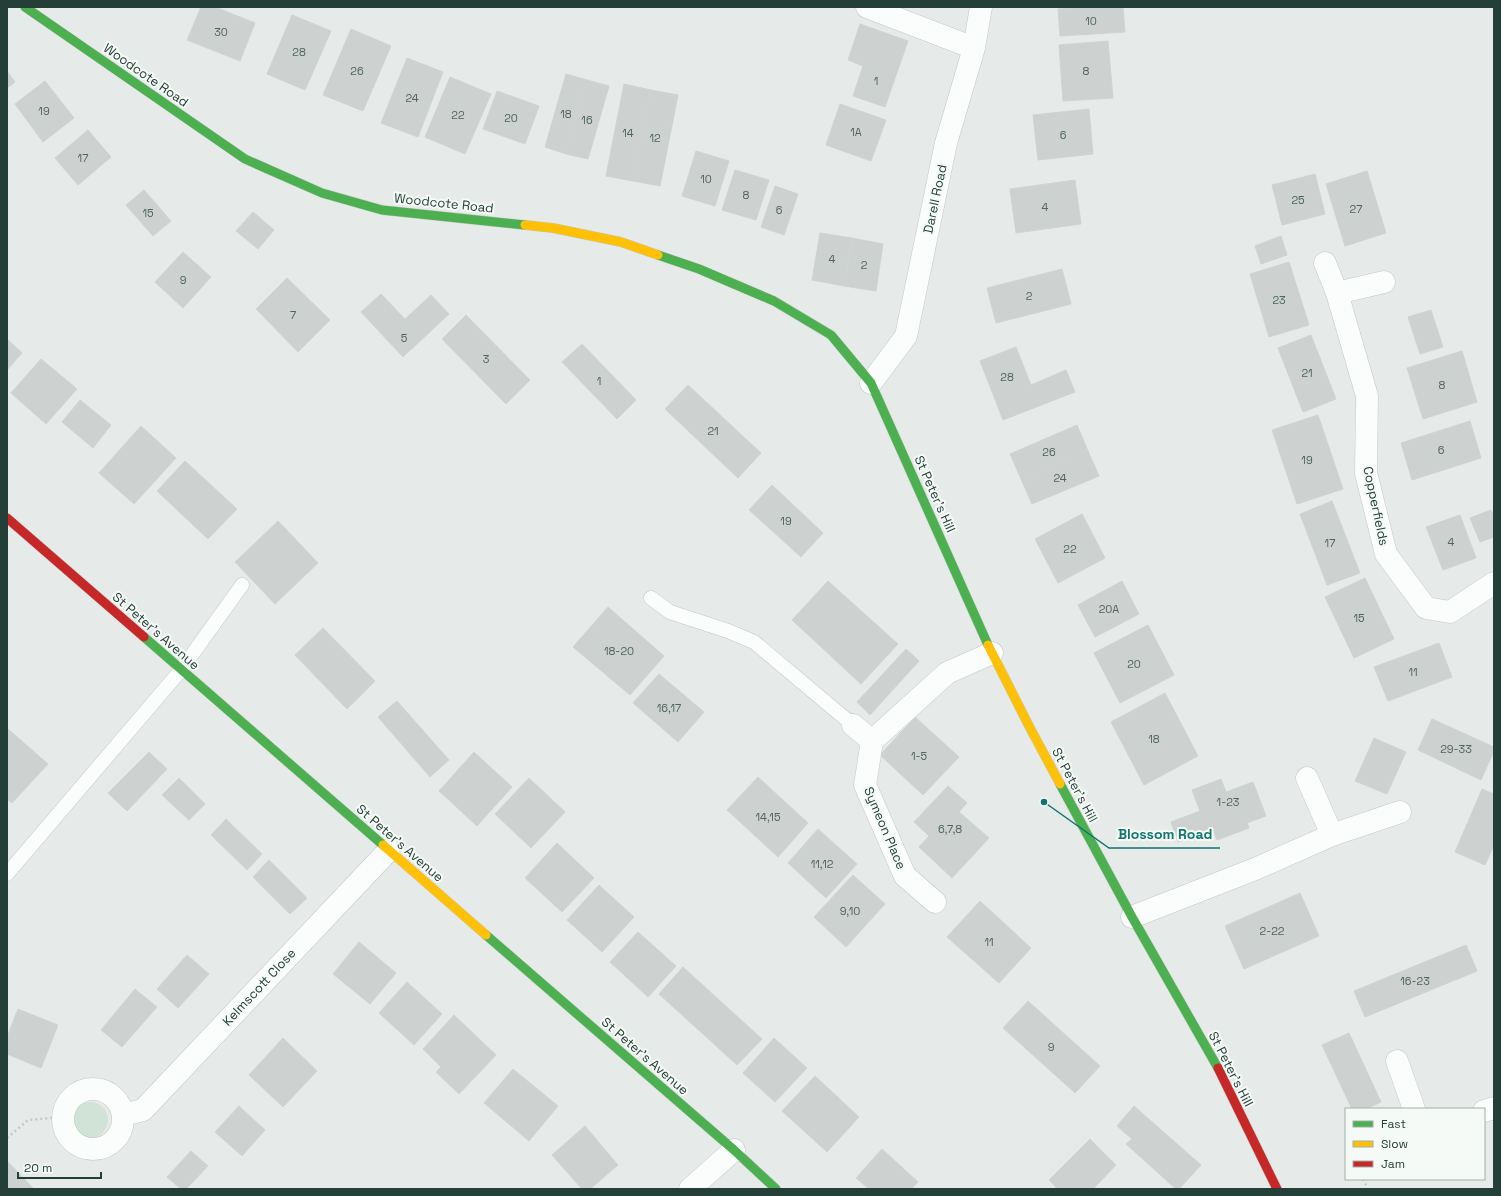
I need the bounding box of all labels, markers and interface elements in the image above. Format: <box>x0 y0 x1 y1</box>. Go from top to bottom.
house number: 10 <box>1085 14 1097 28</box>
house number: 30 <box>214 25 228 39</box>
street label: Woodcote Road <box>100 39 192 111</box>
house number: 28 <box>292 45 306 59</box>
house number: 26 <box>350 64 364 78</box>
house number: 8 <box>1083 64 1090 78</box>
house number: 1 <box>874 74 878 88</box>
house number: 24 <box>405 91 419 105</box>
house number: 19 <box>38 104 50 118</box>
house number: 18 <box>560 107 572 121</box>
house number: 22 <box>451 108 465 122</box>
house number: 20 <box>504 111 518 125</box>
house number: 16 <box>581 113 593 127</box>
house number: 1A <box>850 125 862 139</box>
house number: 14 <box>622 126 634 140</box>
house number: 6 <box>1060 128 1067 142</box>
house number: 12 <box>649 131 661 145</box>
house number: 17 <box>78 151 88 165</box>
street label: Darell Road <box>919 163 951 235</box>
house number: 10 <box>700 172 712 186</box>
house number: 8 <box>743 188 750 202</box>
street label: Woodcote Road <box>393 189 495 217</box>
house number: 25 <box>1291 193 1305 207</box>
house number: 4 <box>1042 200 1049 214</box>
house number: 27 <box>1350 202 1362 216</box>
house number: 6 <box>776 203 783 217</box>
house number: 15 <box>142 206 154 220</box>
house number: 4 <box>829 252 836 266</box>
house number: 2 <box>861 258 868 272</box>
house number: 9 <box>180 273 187 287</box>
house number: 2 <box>1026 289 1033 303</box>
house number: 23 <box>1272 293 1286 307</box>
house number: 7 <box>290 308 296 322</box>
house number: 5 <box>401 331 408 345</box>
house number: 3 <box>483 352 490 366</box>
house number: 21 <box>1301 366 1313 380</box>
house number: 28 <box>1000 370 1014 384</box>
house number: 1 <box>597 374 601 388</box>
house number: 8 <box>1439 378 1446 392</box>
house number: 21 <box>707 424 719 438</box>
house number: 6 <box>1438 443 1445 457</box>
house number: 26 <box>1042 445 1056 459</box>
street label: St Peter's Hill <box>911 453 959 535</box>
house number: 19 <box>1301 453 1313 467</box>
street label: Copperfields <box>1359 465 1393 547</box>
house number: 24 <box>1053 471 1067 485</box>
house number: 19 <box>780 514 792 528</box>
house number: 4 <box>1448 535 1455 549</box>
house number: 17 <box>1325 536 1335 550</box>
house number: 22 <box>1063 542 1077 556</box>
street label: St Peter's Avenue <box>109 589 203 673</box>
house number: 20A <box>1099 602 1119 616</box>
house number: 15 <box>1353 611 1365 625</box>
house number: 18-20 <box>604 644 634 658</box>
house number: 20 <box>1127 657 1141 671</box>
house number: 11 <box>1408 665 1418 679</box>
house number: 16,17 <box>657 701 681 715</box>
house number: 18 <box>1148 732 1160 746</box>
house number: 29-33 <box>1440 742 1472 756</box>
street label: St Peter's Hill <box>1048 745 1102 825</box>
house number: 1-5 <box>911 749 928 763</box>
street label: Symeon Place <box>860 784 910 872</box>
house number: 1-23 <box>1217 795 1240 809</box>
street label: St Peter's Avenue <box>353 801 447 885</box>
house number: 14,15 <box>756 810 781 824</box>
house number: 6,7,8 <box>938 822 962 836</box>
callout: Blossom Road <box>1109 822 1220 848</box>
text: Blossom Road <box>1118 825 1212 843</box>
house number: 11,12 <box>811 857 834 871</box>
house number: 9,10 <box>840 904 860 918</box>
house number: 2-22 <box>1260 924 1285 938</box>
house number: 11 <box>984 935 994 949</box>
street label: Kelmscott Close <box>219 945 299 1029</box>
house number: 16-23 <box>1400 974 1430 988</box>
street label: St Peter's Avenue <box>598 1014 692 1098</box>
street label: St Peter's Hill <box>1205 1029 1257 1109</box>
house number: 9 <box>1048 1040 1055 1054</box>
legend <box>1345 1108 1485 1180</box>
text: Fast <box>1381 1116 1406 1132</box>
text: Slow <box>1381 1136 1408 1152</box>
scale bar <box>18 1154 101 1180</box>
text: Jam <box>1381 1156 1405 1172</box>
text: 20 m <box>24 1160 52 1176</box>

